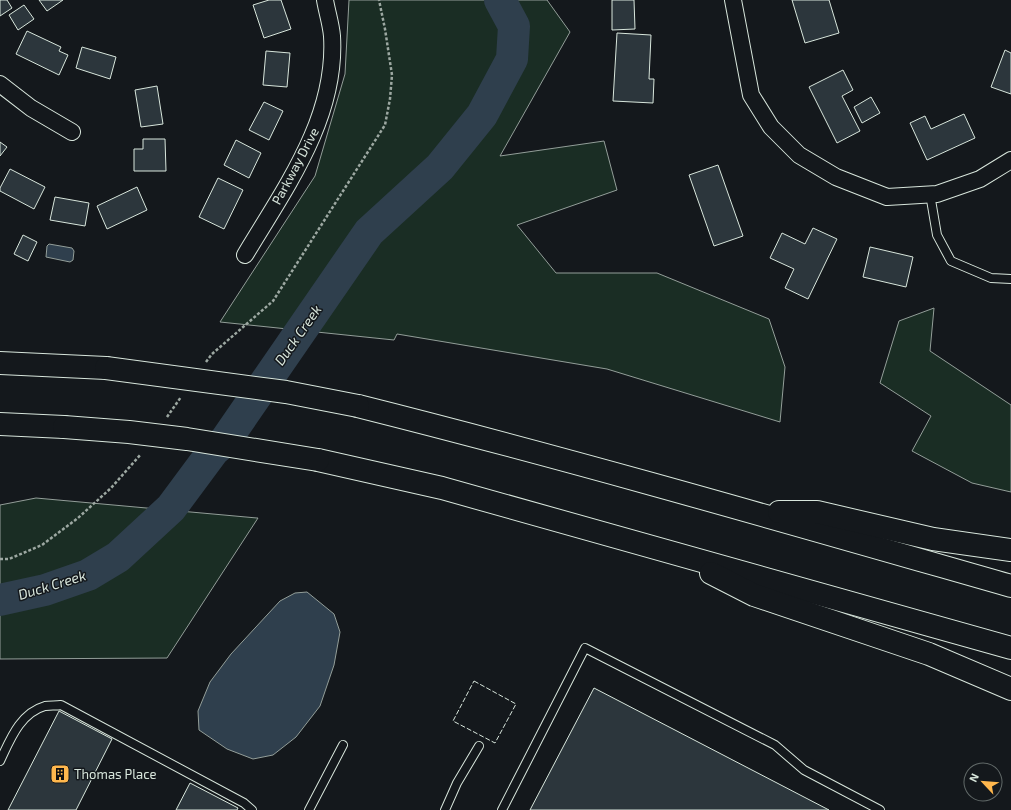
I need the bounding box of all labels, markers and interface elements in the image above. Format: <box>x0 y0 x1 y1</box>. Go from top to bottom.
street label: Parkway Drive <box>268 125 322 207</box>
water label: Duck Creek <box>271 301 325 368</box>
water label: Duck Creek <box>16 566 88 603</box>
north arrow <box>963 762 1003 802</box>
building icon: Thomas Place <box>49 763 71 785</box>
place label: Thomas Place <box>74 766 156 782</box>
text: N <box>966 771 981 784</box>

